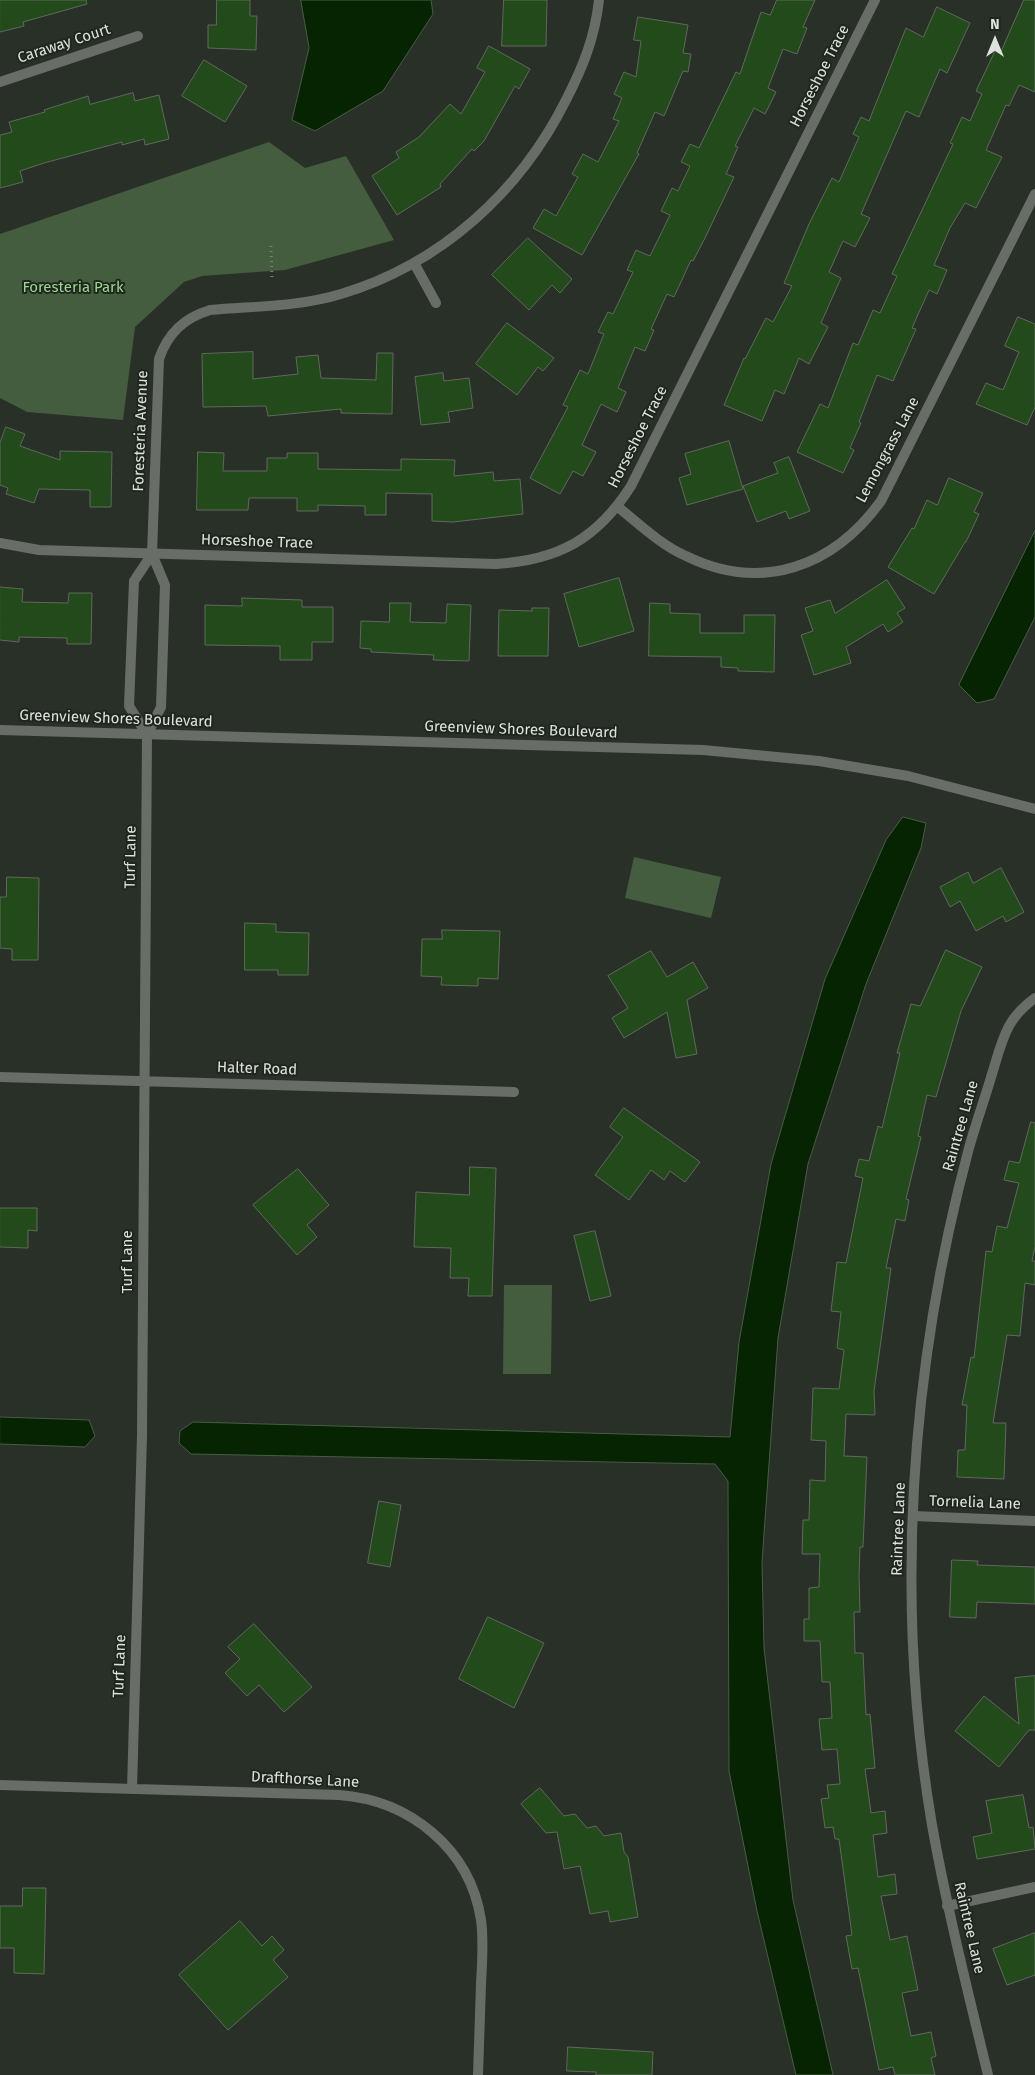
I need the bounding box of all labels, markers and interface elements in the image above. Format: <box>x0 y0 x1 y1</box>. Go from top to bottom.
north arrow <box>970 15 1020 65</box>
text: N <box>990 16 1000 33</box>
street label: Caraway Court <box>15 21 113 67</box>
street label: Horseshoe Trace <box>787 22 853 130</box>
park label: Foresteria Park <box>22 279 124 297</box>
street label: Foresteria Avenue <box>130 370 152 492</box>
street label: Horseshoe Trace <box>605 383 671 491</box>
street label: Lemongrass Lane <box>853 394 923 506</box>
street label: Horseshoe Trace <box>201 531 313 553</box>
street label: Greenview Shores Boulevard <box>19 707 213 731</box>
street label: Greenview Shores Boulevard <box>424 718 618 742</box>
street label: Turf Lane <box>121 825 141 889</box>
street label: Halter Road <box>217 1059 297 1079</box>
street label: Raintree Lane <box>939 1079 983 1173</box>
street label: Turf Lane <box>119 1230 137 1294</box>
street label: Raintree Lane <box>888 1482 910 1576</box>
street label: Tornelia Lane <box>929 1492 1021 1514</box>
street label: Turf Lane <box>110 1634 130 1698</box>
street label: Drafthorse Lane <box>250 1768 360 1792</box>
street label: Raintree Lane <box>950 1880 988 1976</box>

